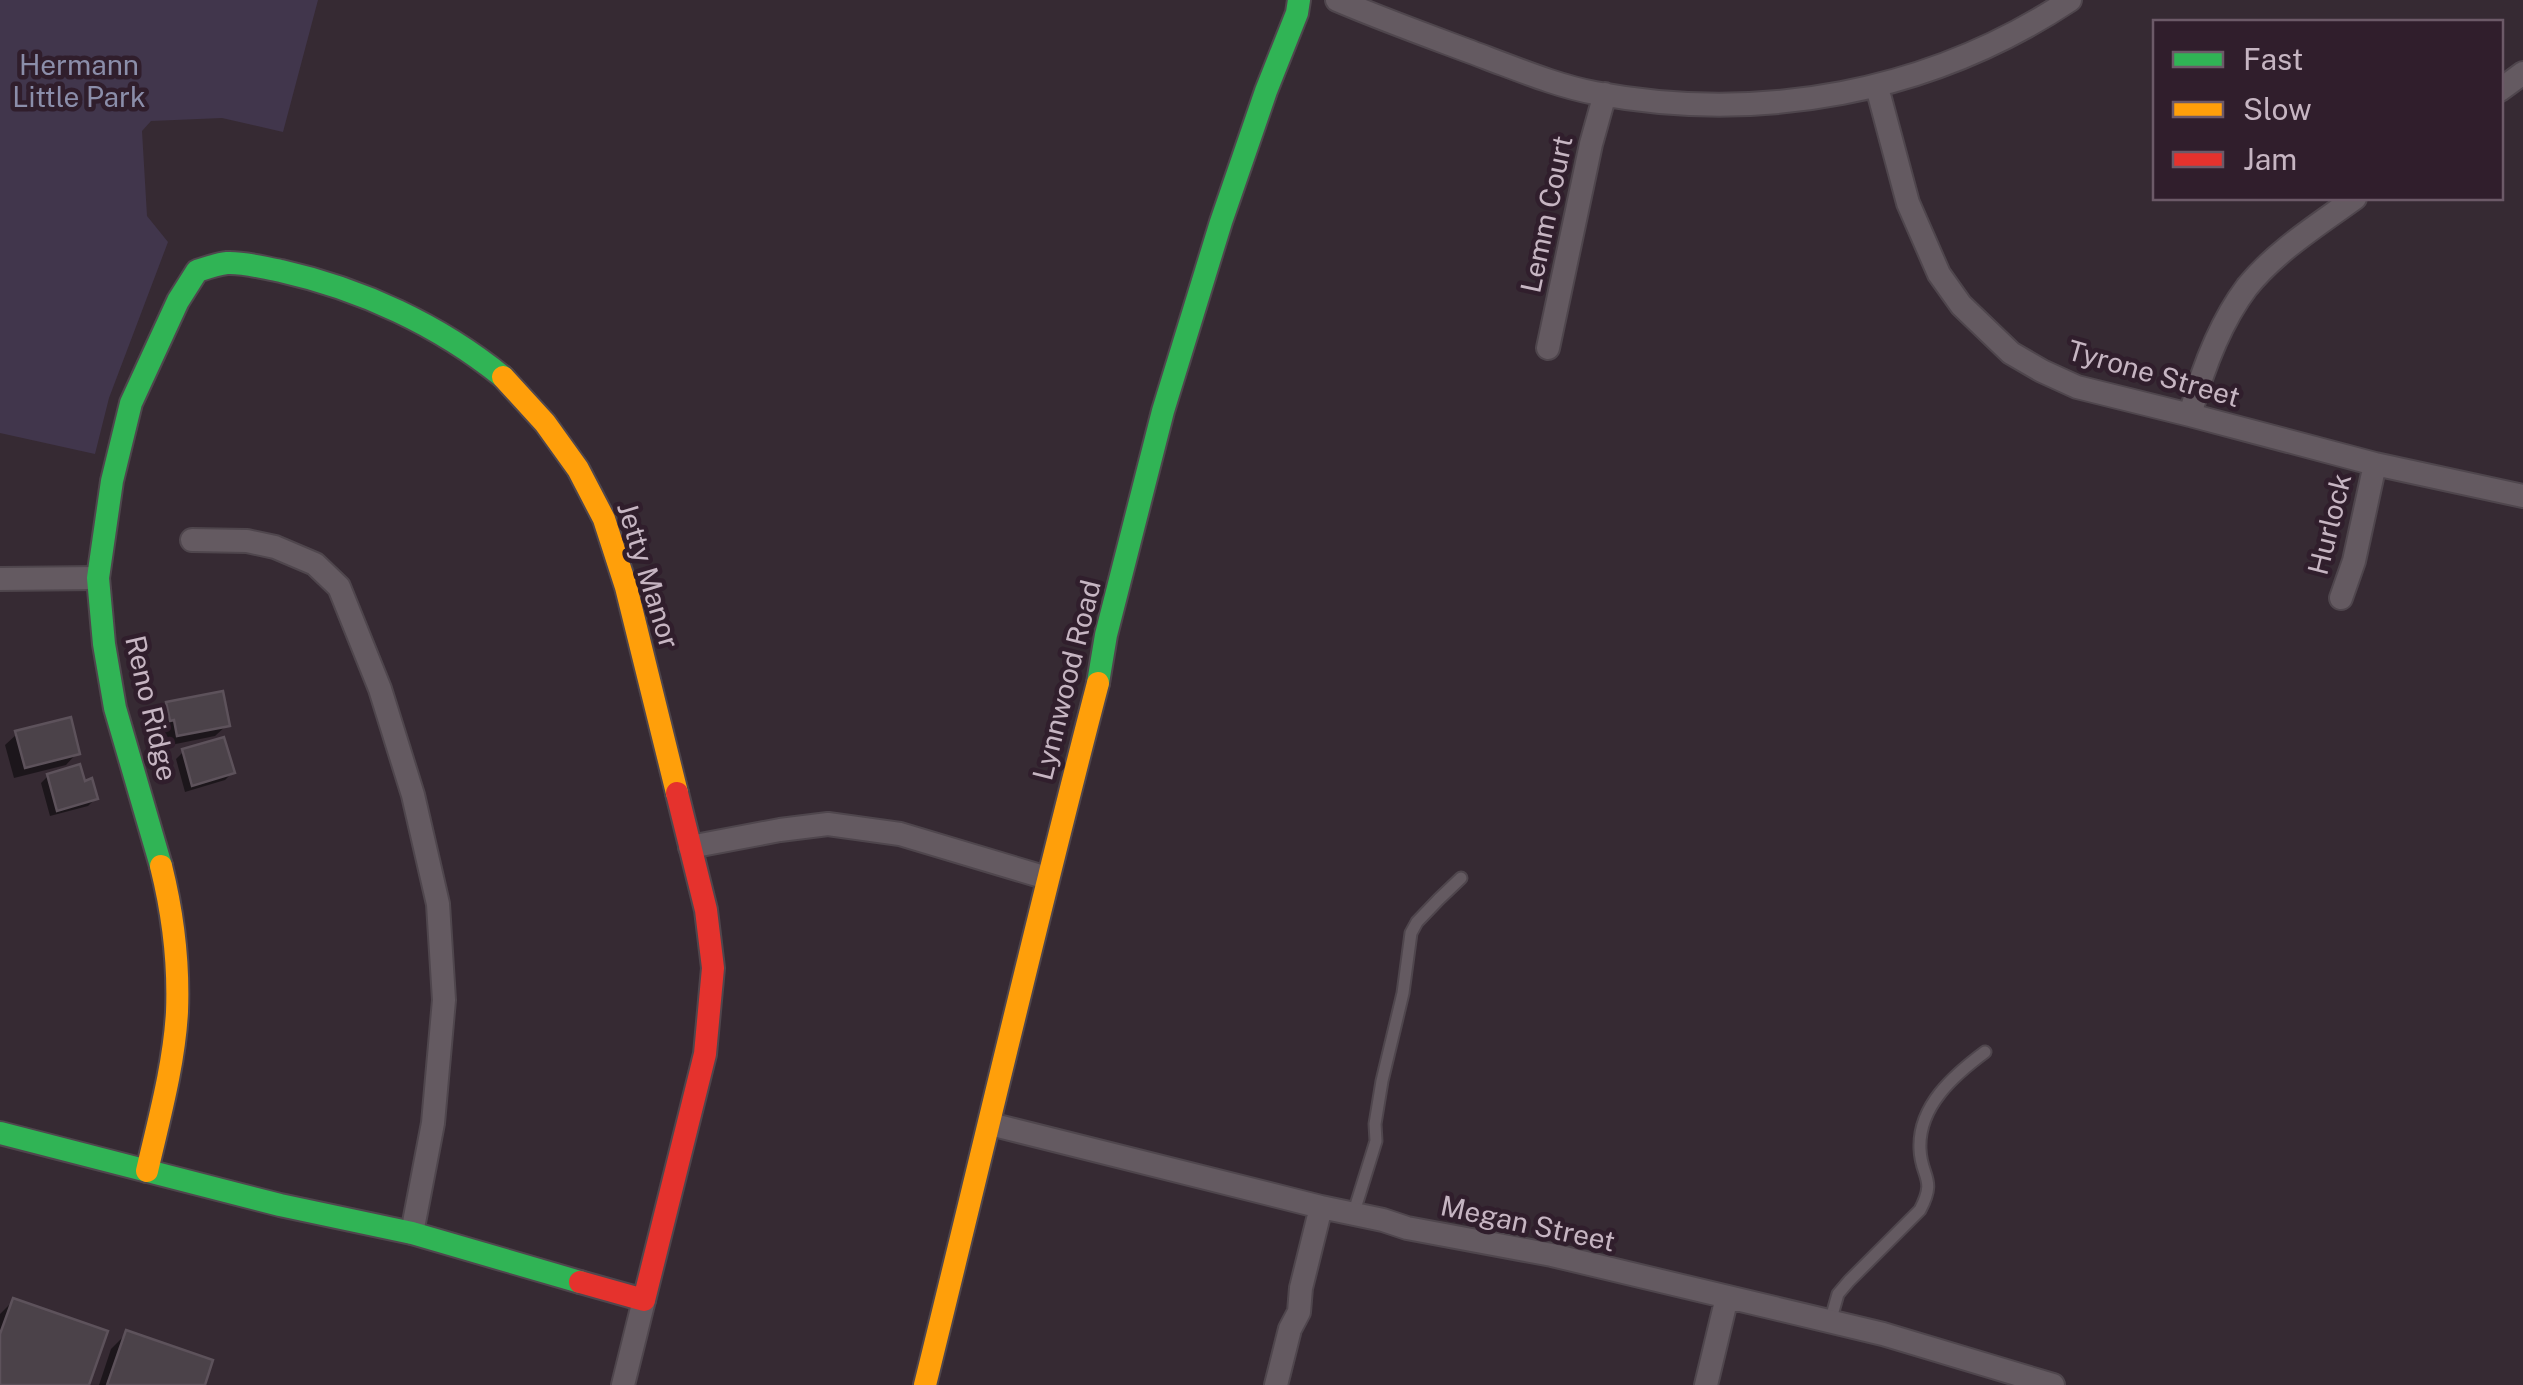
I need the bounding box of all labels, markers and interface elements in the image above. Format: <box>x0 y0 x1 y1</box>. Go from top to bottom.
legend <box>2153 20 2503 200</box>
text: Fast <box>2243 41 2303 77</box>
park label: Hermann Little Park <box>12 48 146 113</box>
text: Slow <box>2243 91 2312 127</box>
street label: Lemm Court <box>1513 133 1579 295</box>
text: Jam <box>2243 141 2297 177</box>
street label: Tyrone Street <box>2064 333 2244 413</box>
street label: Hurlock <box>2301 470 2357 578</box>
street label: Jetty Manor <box>611 498 687 652</box>
street label: Lynnwood Road <box>1025 577 1107 783</box>
street label: Reno Ridge <box>119 632 185 784</box>
street label: Megan Street <box>1438 1188 1618 1258</box>

